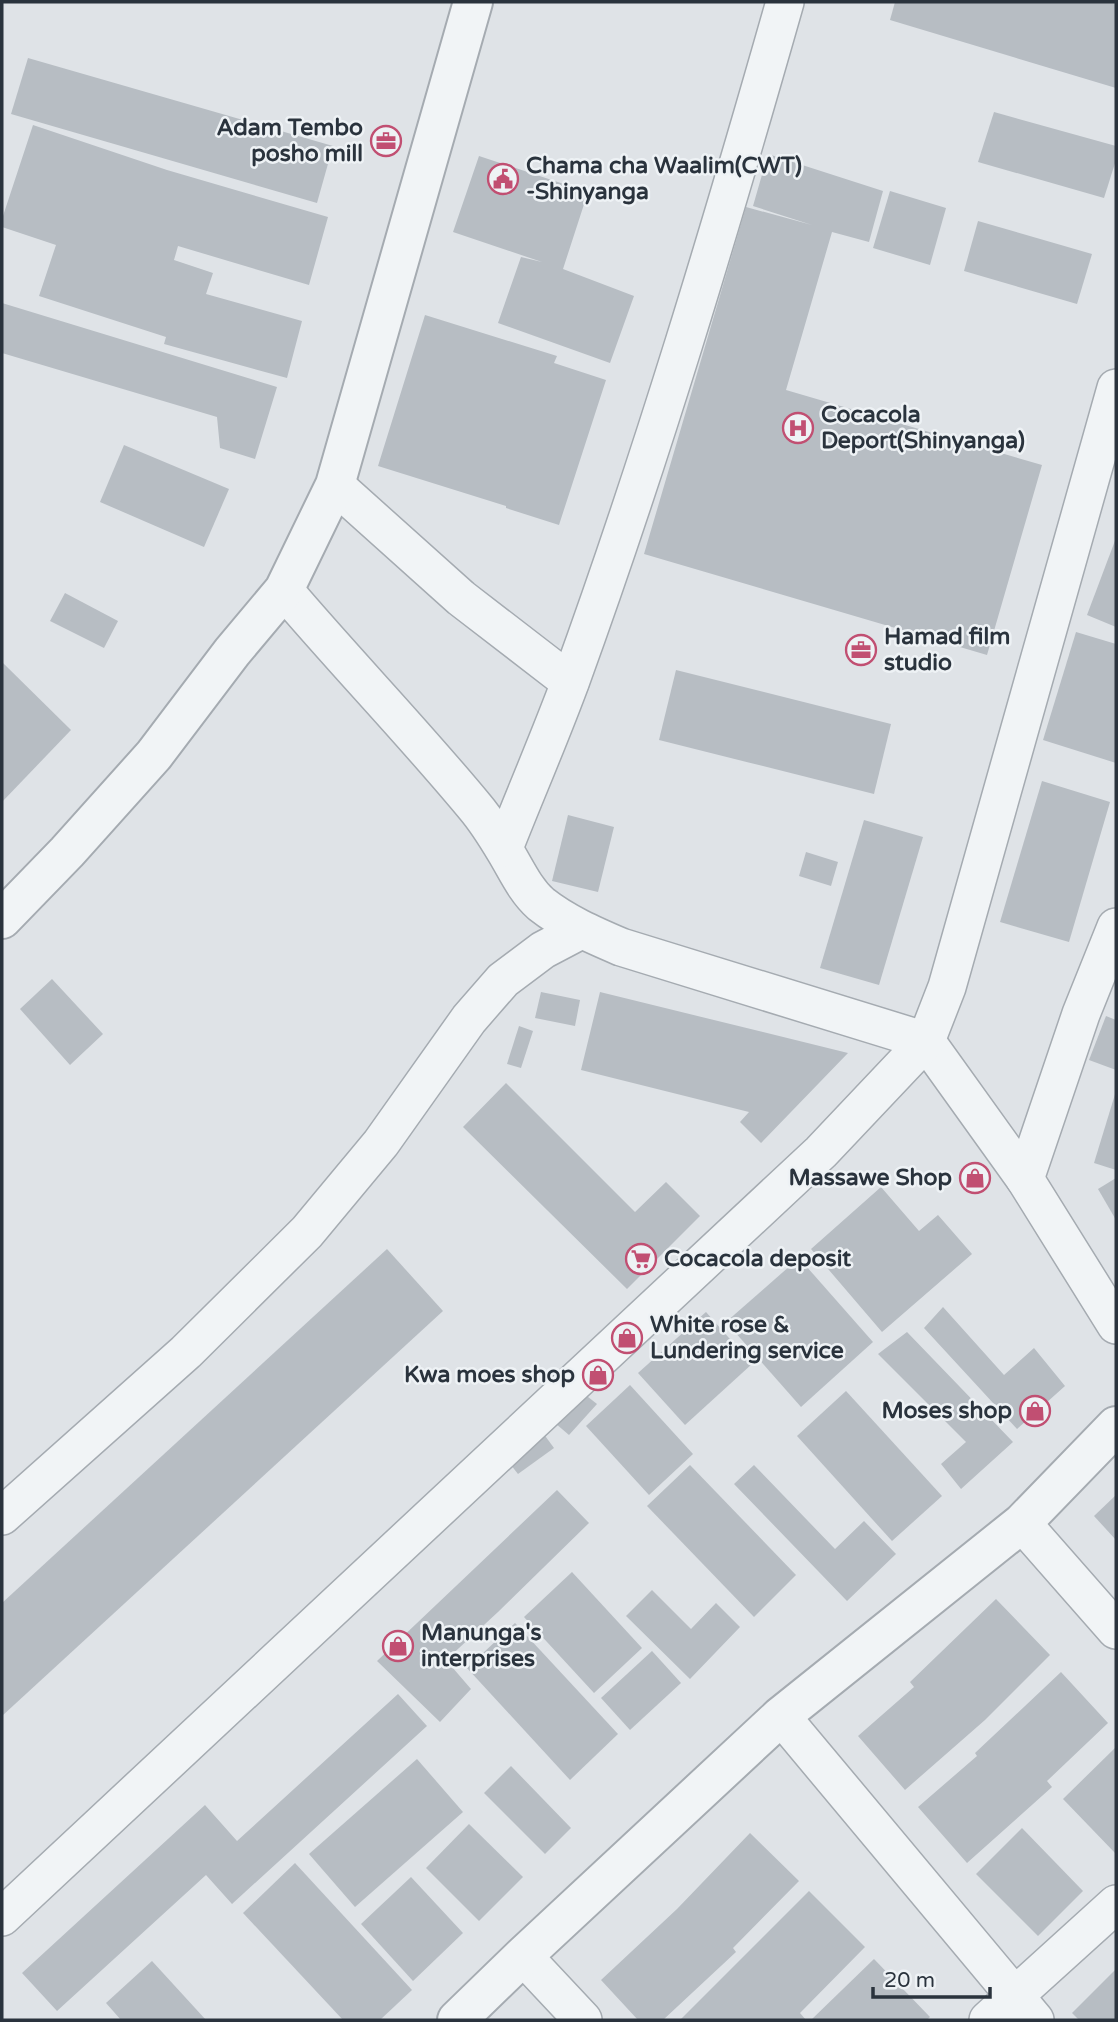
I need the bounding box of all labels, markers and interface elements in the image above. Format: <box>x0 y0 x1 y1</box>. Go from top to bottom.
place label: Adam Tembo posho mill <box>216 114 363 168</box>
office icon: Adam Tembo posho mill <box>369 124 403 158</box>
place label: Chama cha Waalim(CWT) -Shinyanga <box>526 152 802 206</box>
public building icon: Chama cha Waalim(CWT) -Shinyanga <box>486 162 520 196</box>
place label: Cocacola Deport(Shinyanga) <box>821 401 1025 455</box>
hospital icon: Cocacola Deport(Shinyanga) <box>781 411 815 445</box>
place label: Hamad film studio <box>884 623 1010 677</box>
office icon: Hamad film studio <box>844 633 878 667</box>
shop icon: Massawe Shop <box>958 1161 992 1195</box>
place label: Massawe Shop <box>789 1164 952 1192</box>
supermarket icon: Cocacola deposit <box>624 1242 658 1276</box>
place label: Cocacola deposit <box>664 1245 851 1273</box>
place label: White rose & Lundering service <box>650 1311 844 1365</box>
shop icon: White rose & Lundering service <box>610 1321 644 1355</box>
shop icon: Kwa moes shop <box>581 1358 615 1392</box>
place label: Kwa moes shop <box>404 1361 575 1389</box>
shop icon: Moses shop <box>1018 1394 1052 1428</box>
place label: Moses shop <box>881 1397 1012 1425</box>
place label: Manunga's interprises <box>421 1619 542 1673</box>
shop icon: Manunga's interprises <box>381 1629 415 1663</box>
scale bar <box>873 1955 990 1999</box>
text: 20 m <box>884 1968 935 1993</box>

